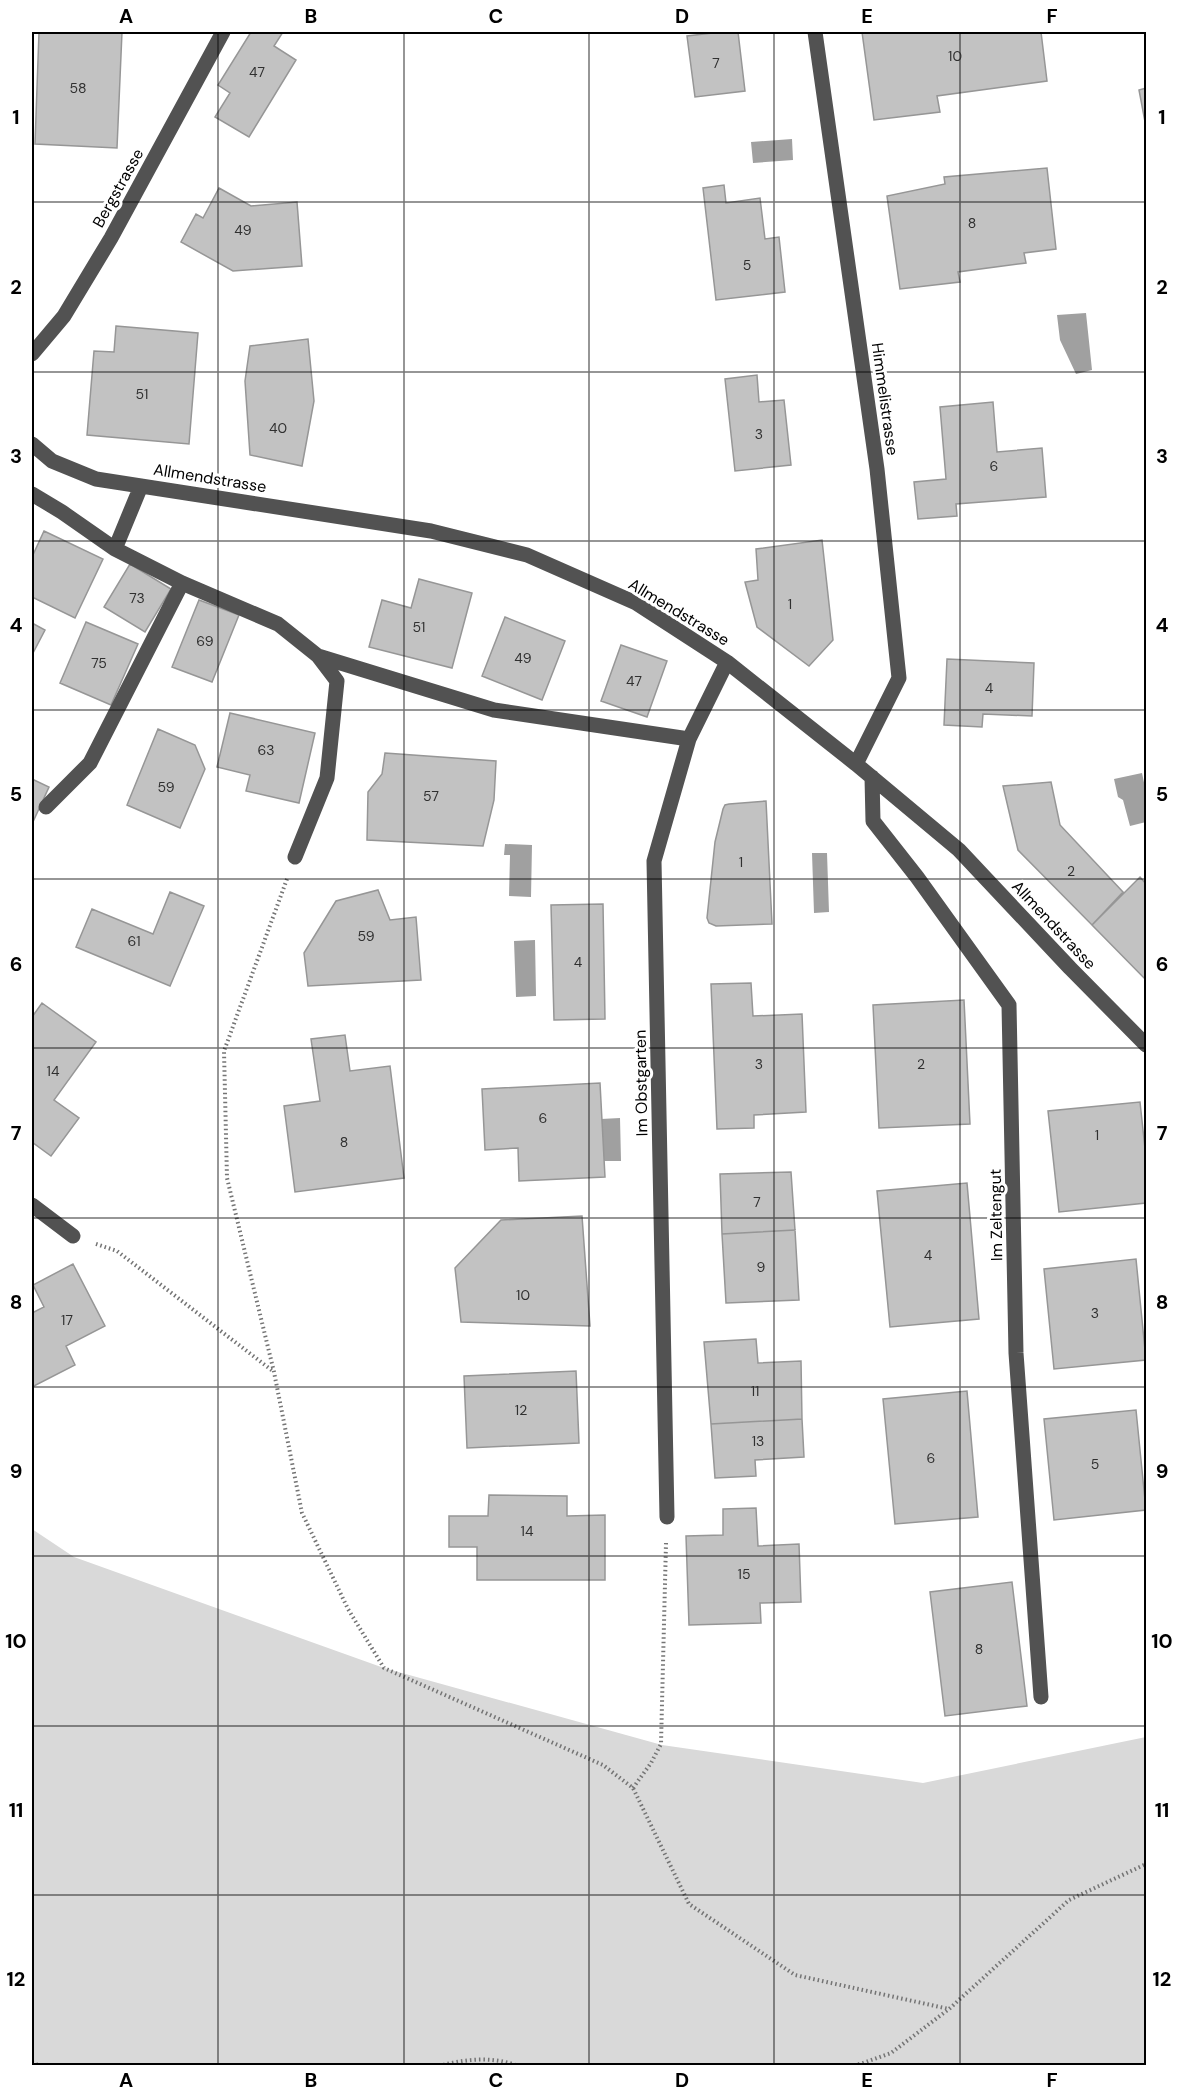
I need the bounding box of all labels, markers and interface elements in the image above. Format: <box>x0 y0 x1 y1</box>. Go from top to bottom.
text: A <box>119 3 133 29</box>
text: B <box>305 3 317 29</box>
text: C <box>489 3 503 29</box>
text: D <box>675 3 689 29</box>
text: E <box>861 3 873 29</box>
text: F <box>1046 3 1058 29</box>
house number: 10 <box>948 47 962 65</box>
house number: 7 <box>712 54 720 72</box>
house number: 47 <box>249 63 265 81</box>
house number: 58 <box>69 79 87 97</box>
text: 1 <box>12 104 20 130</box>
text: 1 <box>1158 104 1166 130</box>
street label: Bergstrasse <box>88 145 148 231</box>
house number: 8 <box>968 214 976 232</box>
house number: 49 <box>234 221 252 239</box>
house number: 5 <box>743 256 751 274</box>
text: 2 <box>10 274 22 300</box>
text: 2 <box>1156 274 1168 300</box>
street label: Himmelistrasse <box>867 341 903 457</box>
house number: 51 <box>136 385 148 403</box>
house number: 40 <box>269 419 287 437</box>
house number: 3 <box>755 425 763 443</box>
text: 3 <box>10 443 22 469</box>
text: 3 <box>1156 443 1168 469</box>
house number: 6 <box>990 457 998 475</box>
street label: Allmendstrasse <box>152 459 268 497</box>
street label: Allmendstrasse <box>625 574 733 650</box>
house number: 73 <box>129 589 145 607</box>
house number: 1 <box>788 595 792 613</box>
text: 4 <box>10 612 23 638</box>
text: 4 <box>1156 612 1169 638</box>
house number: 51 <box>413 618 425 636</box>
house number: 69 <box>196 632 214 650</box>
house number: 49 <box>514 649 532 667</box>
house number: 75 <box>91 654 107 672</box>
house number: 47 <box>626 672 642 690</box>
house number: 4 <box>985 679 994 697</box>
house number: 63 <box>257 741 275 759</box>
house number: 59 <box>158 778 175 796</box>
text: 5 <box>10 781 22 807</box>
text: 5 <box>1156 781 1168 807</box>
house number: 57 <box>423 787 439 805</box>
house number: 1 <box>739 853 743 871</box>
house number: 2 <box>1067 862 1075 880</box>
street label: Allmendstrasse <box>1007 876 1101 974</box>
house number: 59 <box>358 927 375 945</box>
house number: 61 <box>127 932 141 950</box>
text: 6 <box>10 951 22 977</box>
text: 6 <box>1156 951 1168 977</box>
house number: 4 <box>574 953 583 971</box>
street label: Im Obstgarten <box>630 1030 652 1136</box>
house number: 3 <box>755 1055 763 1073</box>
house number: 2 <box>917 1055 925 1073</box>
house number: 14 <box>47 1062 60 1080</box>
house number: 6 <box>539 1109 547 1127</box>
text: 7 <box>11 1120 22 1146</box>
text: 7 <box>1157 1120 1168 1146</box>
house number: 1 <box>1095 1126 1099 1144</box>
house number: 8 <box>340 1133 348 1151</box>
street label: Im Zeltengut <box>985 1169 1007 1261</box>
house number: 7 <box>753 1193 761 1211</box>
house number: 4 <box>924 1246 933 1264</box>
house number: 9 <box>757 1258 766 1276</box>
house number: 10 <box>516 1286 530 1304</box>
text: 8 <box>10 1289 22 1315</box>
text: 8 <box>1156 1289 1168 1315</box>
house number: 3 <box>1091 1304 1099 1322</box>
house number: 17 <box>61 1311 73 1329</box>
house number: 11 <box>751 1382 759 1400</box>
house number: 12 <box>515 1401 527 1419</box>
house number: 13 <box>752 1432 764 1450</box>
house number: 6 <box>927 1449 935 1467</box>
house number: 5 <box>1091 1455 1099 1473</box>
text: 9 <box>10 1458 22 1484</box>
text: 9 <box>1156 1458 1168 1484</box>
house number: 14 <box>521 1522 534 1540</box>
house number: 15 <box>738 1565 750 1583</box>
text: 10 <box>5 1628 27 1654</box>
text: 10 <box>1151 1628 1173 1654</box>
house number: 8 <box>975 1640 983 1658</box>
text: 11 <box>9 1797 23 1823</box>
text: 11 <box>1155 1797 1169 1823</box>
text: 12 <box>7 1966 25 1992</box>
text: 12 <box>1153 1966 1171 1992</box>
text: A <box>119 2067 133 2093</box>
text: B <box>305 2067 317 2093</box>
text: C <box>489 2067 503 2093</box>
text: D <box>675 2067 689 2093</box>
text: E <box>861 2067 873 2093</box>
text: F <box>1046 2067 1058 2093</box>

